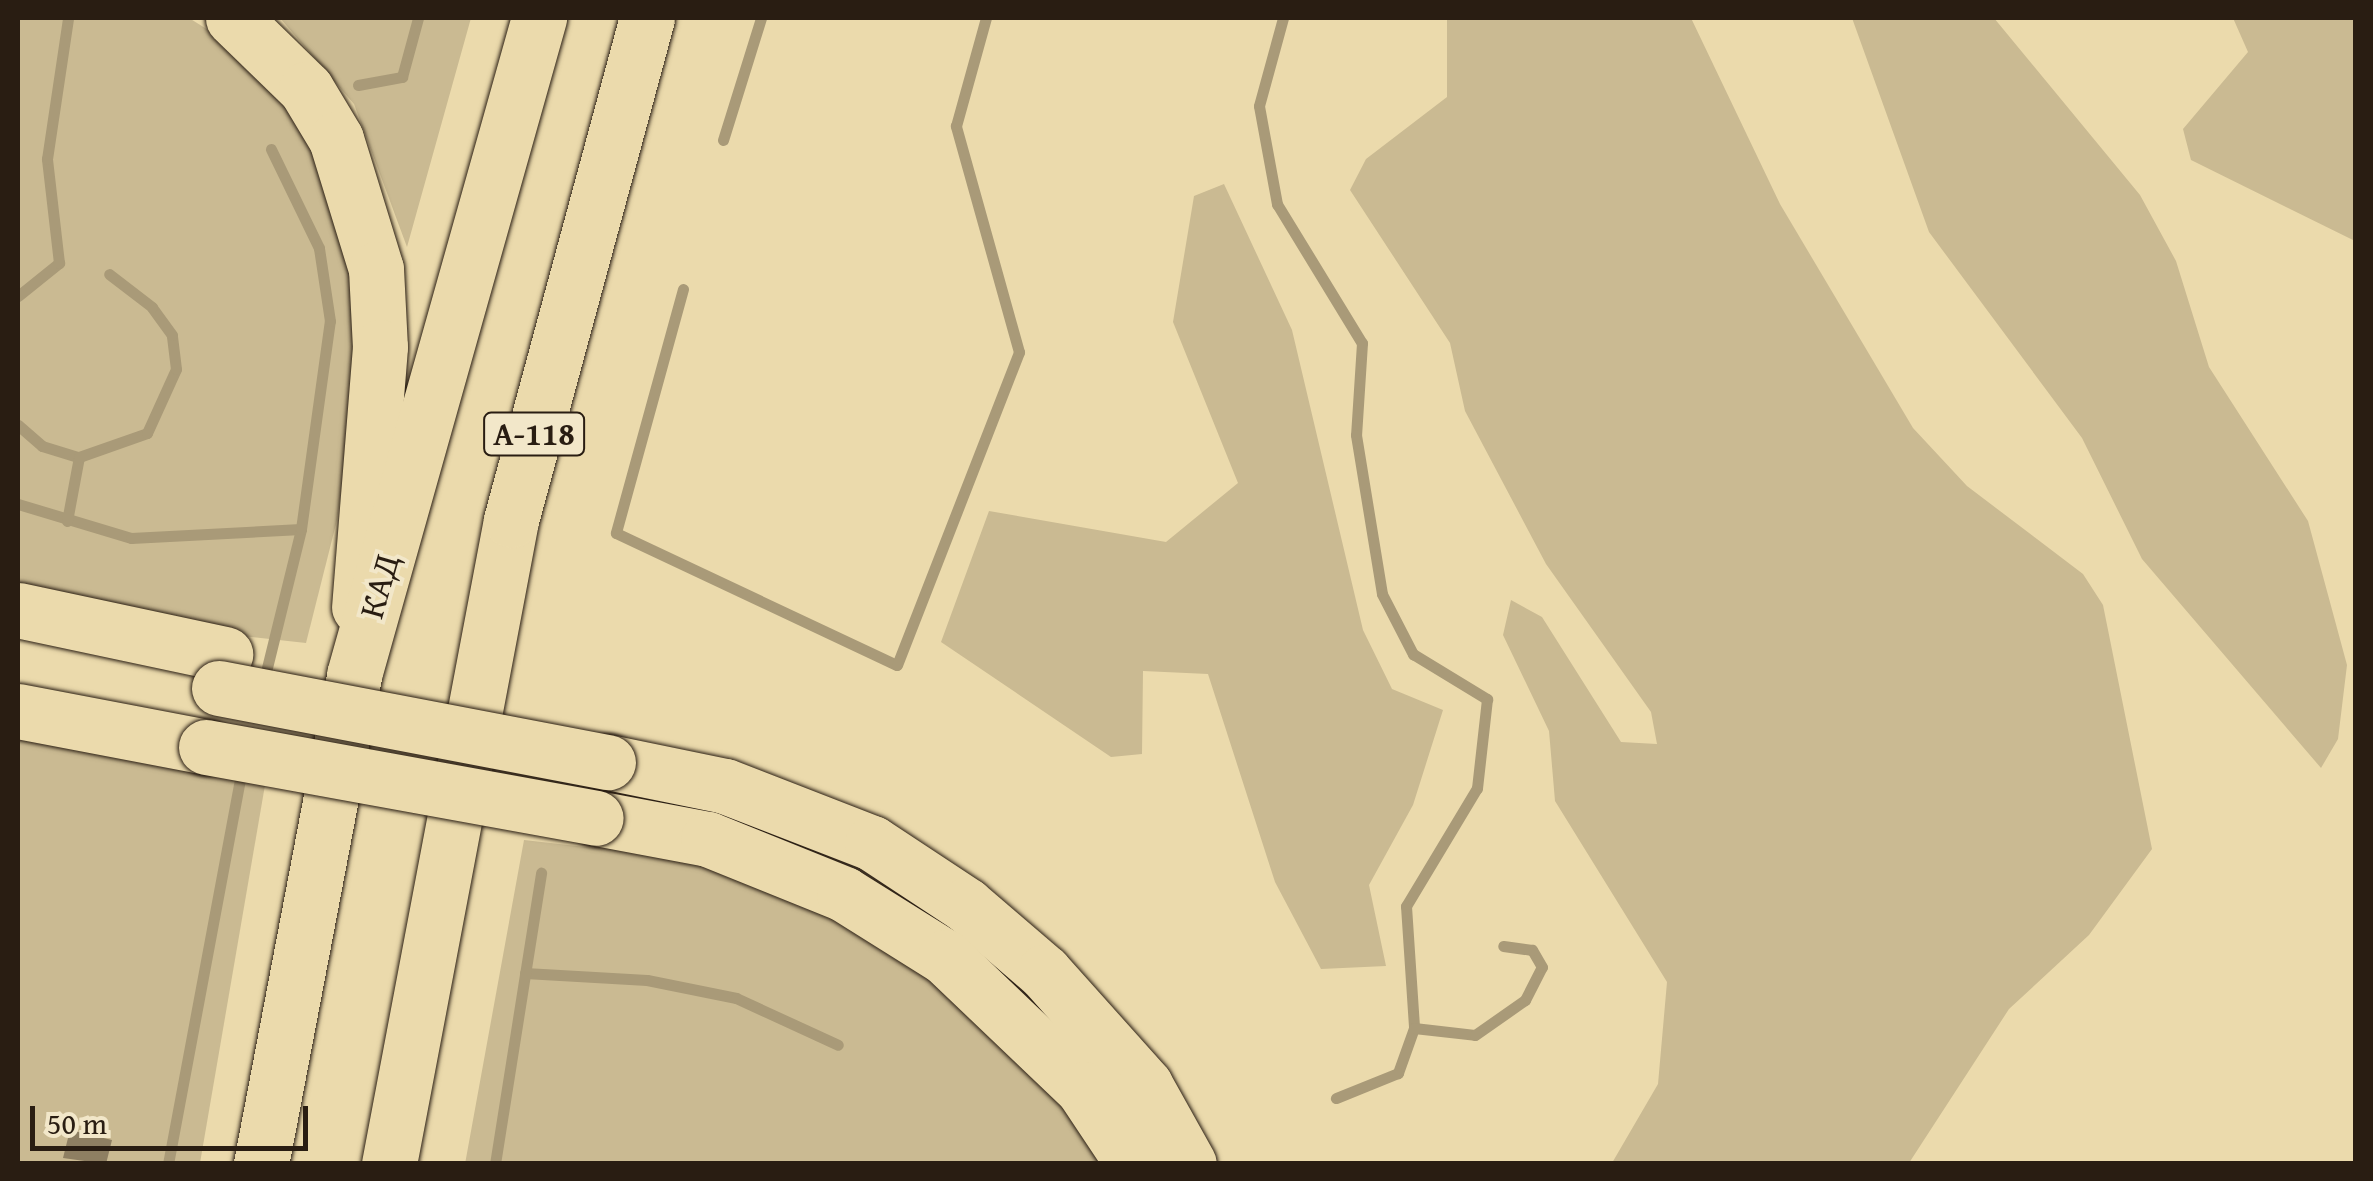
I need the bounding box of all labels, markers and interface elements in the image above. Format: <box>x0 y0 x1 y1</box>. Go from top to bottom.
road number: А-118 <box>482 407 586 461</box>
street label: КАД <box>350 549 408 623</box>
scale bar <box>35 1086 312 1148</box>
text: 50 m <box>47 1101 107 1145</box>

